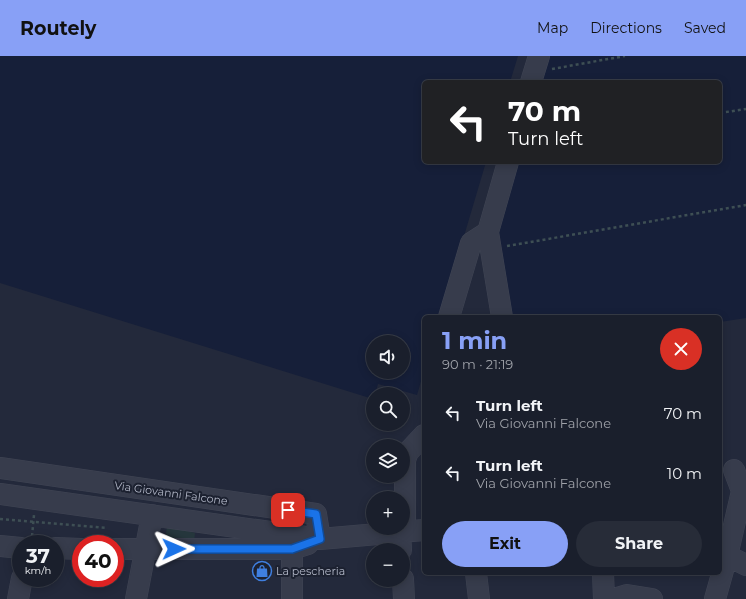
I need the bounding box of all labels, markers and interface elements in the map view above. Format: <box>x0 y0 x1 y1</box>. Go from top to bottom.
text: Routely <box>20 17 96 40</box>
text: Map <box>537 19 568 37</box>
text: Directions <box>590 19 662 37</box>
text: Saved <box>684 19 726 37</box>
text: 70 m <box>508 94 581 128</box>
icon: left <box>442 96 494 148</box>
text: Turn left <box>508 128 583 150</box>
text: 1 min <box>442 326 507 355</box>
button: close <box>660 328 702 370</box>
map controls <box>366 335 410 587</box>
button: sound <box>366 335 410 379</box>
text: 90 m · 21:19 <box>442 356 513 372</box>
button: search <box>366 387 410 431</box>
text: Turn left <box>476 396 543 415</box>
icon: left <box>442 402 464 424</box>
text: 70 m <box>664 404 702 423</box>
text: Via Giovanni Falcone <box>476 415 611 431</box>
button: layers <box>366 439 410 483</box>
text: Turn left <box>476 456 543 475</box>
icon: left <box>442 462 464 484</box>
text: 10 m <box>667 464 702 483</box>
text: Via Giovanni Falcone <box>476 475 611 491</box>
street label: Via Giovanni Falcone <box>113 478 229 508</box>
button: + <box>366 491 410 535</box>
pin <box>271 493 305 527</box>
icon: arrive <box>277 499 299 521</box>
button: Exit <box>442 521 568 567</box>
button: Share <box>576 521 702 567</box>
position arrow <box>153 528 195 570</box>
speed limit sign: 40 <box>72 535 124 587</box>
button: − <box>366 543 410 587</box>
text: 37 <box>26 544 50 568</box>
shop icon: La pescheria <box>251 560 273 582</box>
text: km/h <box>25 564 51 577</box>
place label: La pescheria <box>276 564 345 578</box>

